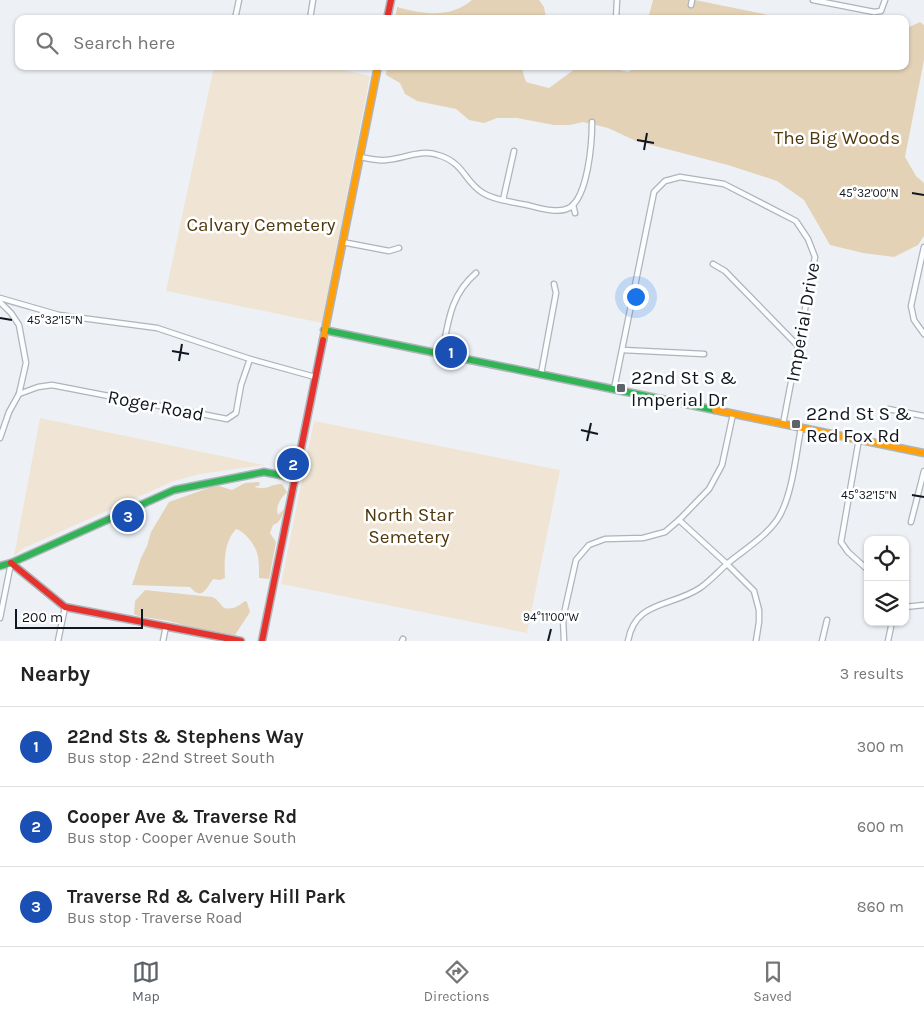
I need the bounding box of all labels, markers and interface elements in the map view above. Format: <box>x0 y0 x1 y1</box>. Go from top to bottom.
search box <box>15 15 909 70</box>
icon: search <box>33 29 61 57</box>
text: Search here <box>73 32 175 54</box>
park label: The Big Woods <box>774 127 900 149</box>
text: 45°32'00"N <box>839 186 899 200</box>
park label: Calvary Cemetery <box>186 214 336 236</box>
street label: Imperial Drive <box>782 261 824 384</box>
your location <box>623 284 649 310</box>
text: 45°32'15"N <box>27 313 83 327</box>
pin: 1 <box>435 333 467 371</box>
place label: 22nd St S & Imperial Dr <box>631 367 737 411</box>
marker: 22nd St S & Imperial Dr <box>615 382 627 394</box>
street label: Roger Road <box>106 386 206 426</box>
place label: 22nd St S & Red Fox Rd <box>806 403 912 447</box>
marker: 22nd St S & Red Fox Rd <box>790 418 802 430</box>
pin: 2 <box>277 445 309 483</box>
text: 45°32'15"N <box>841 488 897 502</box>
pin: 3 <box>112 497 144 535</box>
park label: North Star Semetery <box>364 504 454 548</box>
map controls <box>864 536 909 626</box>
button: locate <box>864 536 909 581</box>
button: layers <box>864 581 909 626</box>
scale bar <box>15 606 142 629</box>
text: 200 m <box>22 609 63 626</box>
text: 94°11'00"W <box>523 610 579 624</box>
text: Nearby <box>20 662 90 686</box>
text: 3 results <box>840 664 904 683</box>
text: 22nd Sts & Stephens Way <box>67 726 304 748</box>
text: 1 <box>33 737 39 756</box>
text: 300 m <box>857 737 904 756</box>
text: Bus stop · 22nd Street South <box>67 748 275 767</box>
text: Cooper Ave & Traverse Rd <box>67 806 297 828</box>
text: 2 <box>31 817 41 836</box>
text: 600 m <box>857 817 904 836</box>
text: Bus stop · Cooper Avenue South <box>67 828 297 847</box>
text: Traverse Rd & Calvery Hill Park <box>67 886 346 908</box>
text: 3 <box>31 897 41 916</box>
text: 860 m <box>857 897 904 916</box>
text: Bus stop · Traverse Road <box>67 908 243 927</box>
tab: Map <box>132 958 160 1005</box>
tab: Directions <box>424 958 490 1005</box>
tab: Saved <box>753 958 792 1005</box>

